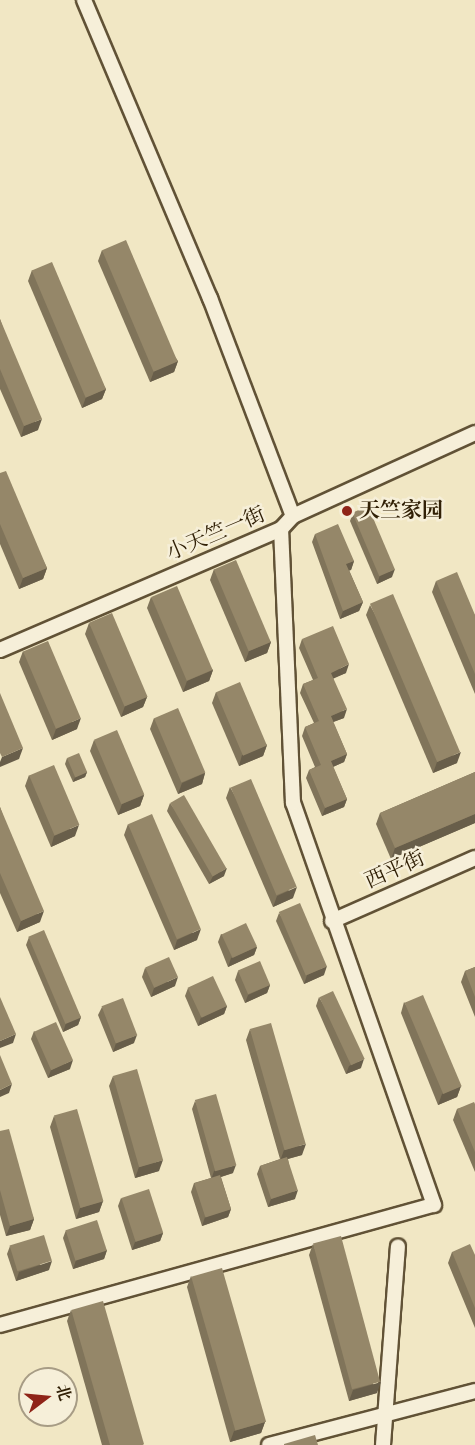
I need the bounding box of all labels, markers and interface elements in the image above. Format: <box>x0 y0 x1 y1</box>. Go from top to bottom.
place label: 天竺家园 <box>359 498 443 524</box>
street label: 小天竺一街 <box>163 502 269 566</box>
marker: 天竺家园 <box>340 504 354 518</box>
street label: 西平街 <box>361 846 429 894</box>
north arrow <box>18 1367 78 1427</box>
text: 北 <box>52 1382 75 1403</box>

